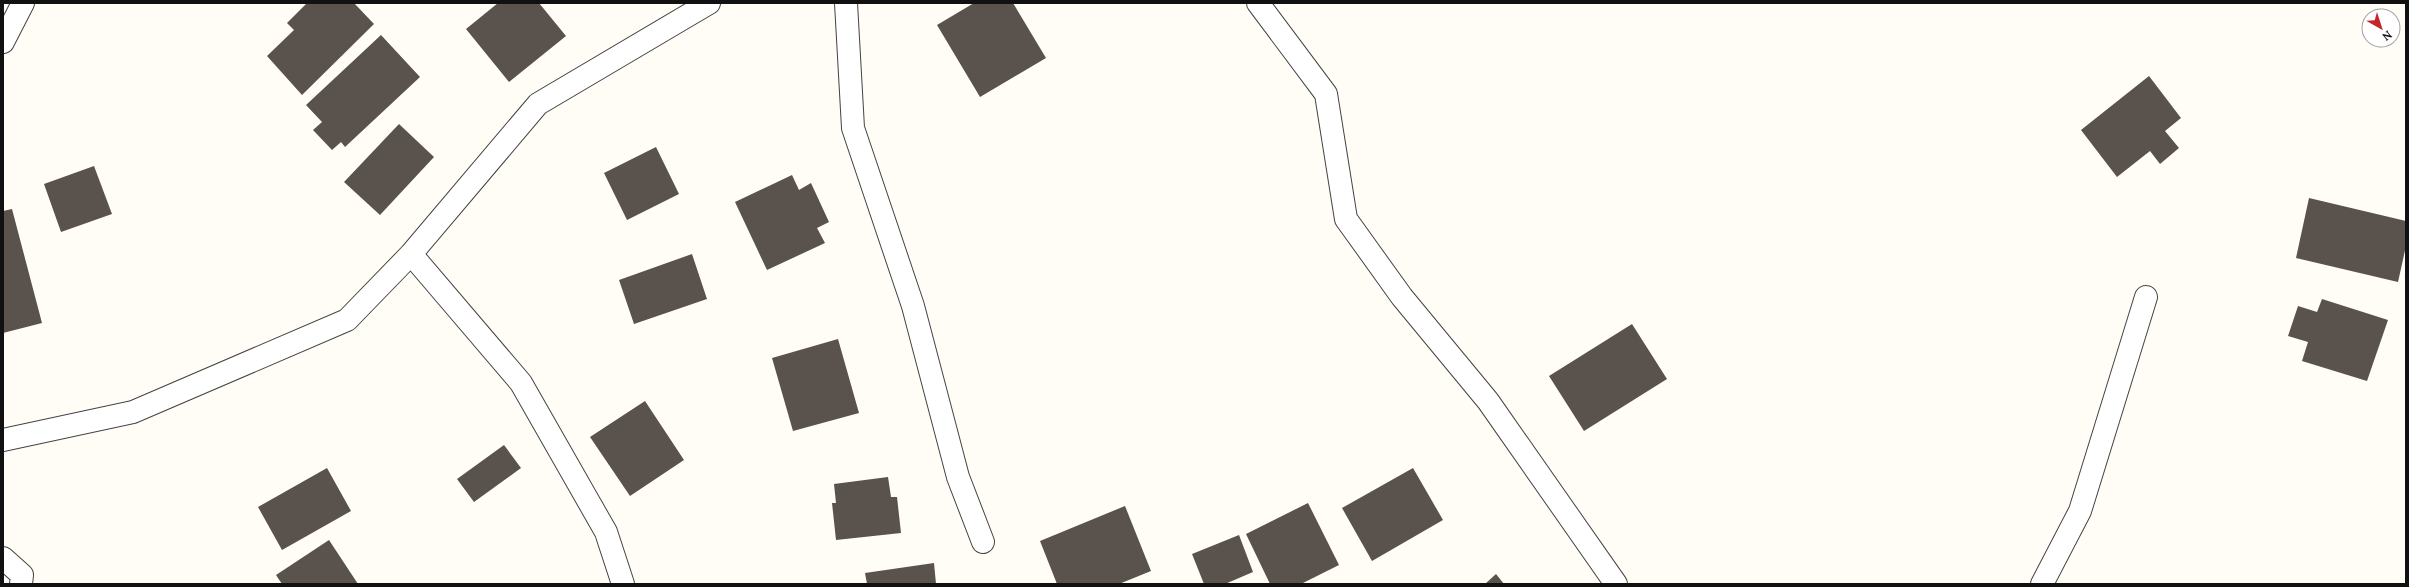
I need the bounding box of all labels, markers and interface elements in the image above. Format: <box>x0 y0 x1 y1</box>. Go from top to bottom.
north arrow <box>2361 8 2401 48</box>
text: N <box>2379 28 2395 44</box>

